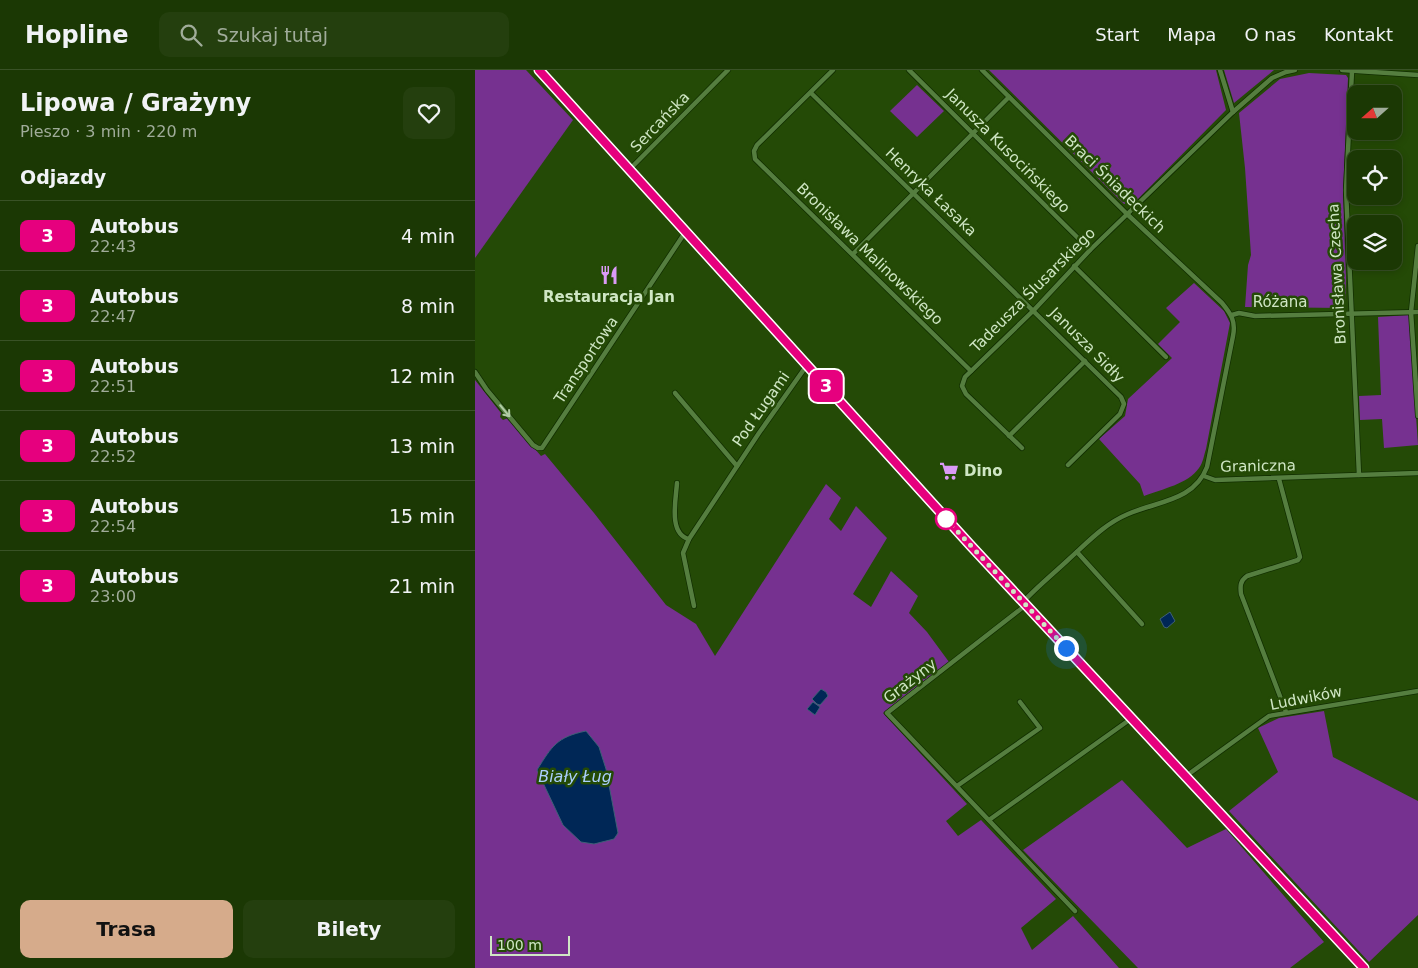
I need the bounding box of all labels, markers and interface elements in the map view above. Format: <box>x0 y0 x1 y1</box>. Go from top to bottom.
search box <box>159 12 509 57</box>
text: Hopline <box>25 21 129 49</box>
icon: search <box>177 21 205 49</box>
text: Szukaj tutaj <box>217 24 328 46</box>
text: Start <box>1095 24 1139 45</box>
text: Mapa <box>1167 24 1216 45</box>
text: O nas <box>1244 24 1296 45</box>
text: Kontakt <box>1324 24 1393 45</box>
street label: Janusza Kusocińskiego <box>941 84 1074 217</box>
north arrow <box>1347 85 1403 140</box>
map controls <box>1347 85 1402 270</box>
button: heart <box>403 87 455 139</box>
street label: Sercańska <box>627 88 693 156</box>
text: Lipowa / Grażyny <box>20 89 251 117</box>
text: Pieszo · 3 min · 220 m <box>20 122 197 141</box>
street label: Braci Śniadeckich <box>1061 131 1170 237</box>
street label: Henryka Łasaka <box>882 144 980 240</box>
button: locate <box>1347 150 1402 205</box>
text: Odjazdy <box>20 166 106 188</box>
street label: Bronisława Malinowskiego <box>793 179 947 329</box>
street label: Bronisława Czecha <box>1324 203 1350 345</box>
text: Autobus <box>90 215 179 237</box>
button: layers <box>1347 215 1402 270</box>
street label: Tadeusza Ślusarskiego <box>966 223 1099 357</box>
text: 3 <box>41 225 54 246</box>
text: 4 min <box>401 225 455 247</box>
text: 22:43 <box>90 237 136 256</box>
restaurant icon: Restauracja Jan <box>598 264 620 286</box>
text: Autobus <box>90 285 179 307</box>
place label: Restauracja Jan <box>543 288 675 306</box>
street label: Różana <box>1253 293 1307 311</box>
text: 3 <box>41 295 54 316</box>
text: 8 min <box>401 295 455 317</box>
street label: Janusza Sidły <box>1045 303 1128 386</box>
text: 22:47 <box>90 307 136 326</box>
street label: Transportowa <box>550 313 622 408</box>
text: Autobus <box>90 355 179 377</box>
text: 3 <box>41 365 54 386</box>
text: 12 min <box>389 365 455 387</box>
street label: Pod Ługami <box>729 368 793 450</box>
line badge: 3 <box>810 370 842 402</box>
text: 3 <box>820 375 832 396</box>
text: 22:51 <box>90 377 136 396</box>
one-way arrow <box>499 404 510 417</box>
text: Autobus <box>90 425 179 447</box>
text: 3 <box>41 435 54 456</box>
text: 13 min <box>389 435 455 457</box>
text: 22:52 <box>90 447 136 466</box>
street label: Graniczna <box>1220 456 1296 476</box>
supermarket icon: Dino <box>938 460 960 482</box>
place label: Dino <box>964 462 1003 480</box>
text: Autobus <box>90 495 179 517</box>
text: 3 <box>41 505 54 526</box>
text: 15 min <box>389 505 455 527</box>
unlabelled marker <box>935 508 957 530</box>
text: 22:54 <box>90 517 136 536</box>
text: Autobus <box>90 565 179 587</box>
text: 3 <box>41 575 54 596</box>
text: 21 min <box>389 575 455 597</box>
text: 23:00 <box>90 587 136 606</box>
your location <box>1054 636 1079 661</box>
street label: Grażyny <box>880 655 940 707</box>
street label: Ludwików <box>1268 682 1344 714</box>
water label: Biały Ług <box>538 767 612 786</box>
button: Trasa <box>20 900 233 958</box>
button: Bilety <box>243 900 455 958</box>
scale bar <box>490 933 570 956</box>
text: 100 m <box>497 937 542 953</box>

